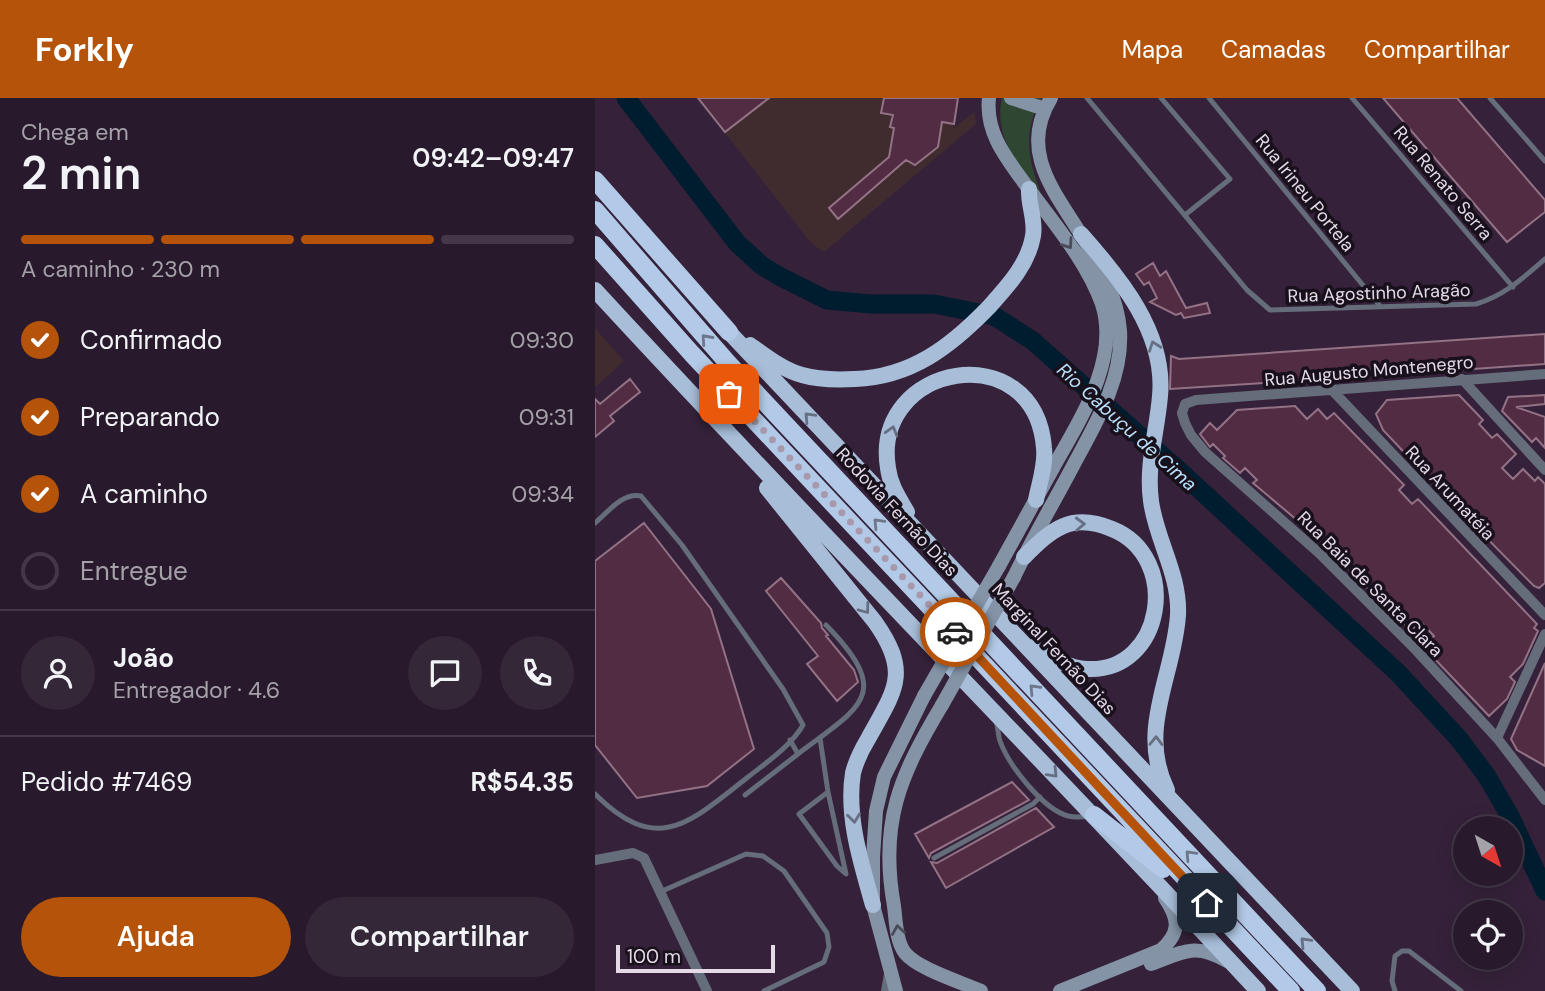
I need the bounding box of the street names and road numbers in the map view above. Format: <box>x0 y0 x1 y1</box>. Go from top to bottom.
street label: Rua Renato Serra <box>1388 121 1498 245</box>
street label: Rua Irineu Portela <box>1250 129 1360 257</box>
street label: Rua Agostinho Aragão <box>1287 278 1471 308</box>
street label: Rua Augusto Montenegro <box>1264 350 1474 392</box>
street label: Rua Arumatéia <box>1400 440 1500 546</box>
street label: Rodovia Fernão Dias <box>831 442 963 582</box>
street label: Rua Baia de Santa Clara <box>1292 506 1448 662</box>
street label: Marginal Fernão Dias <box>987 578 1121 720</box>

